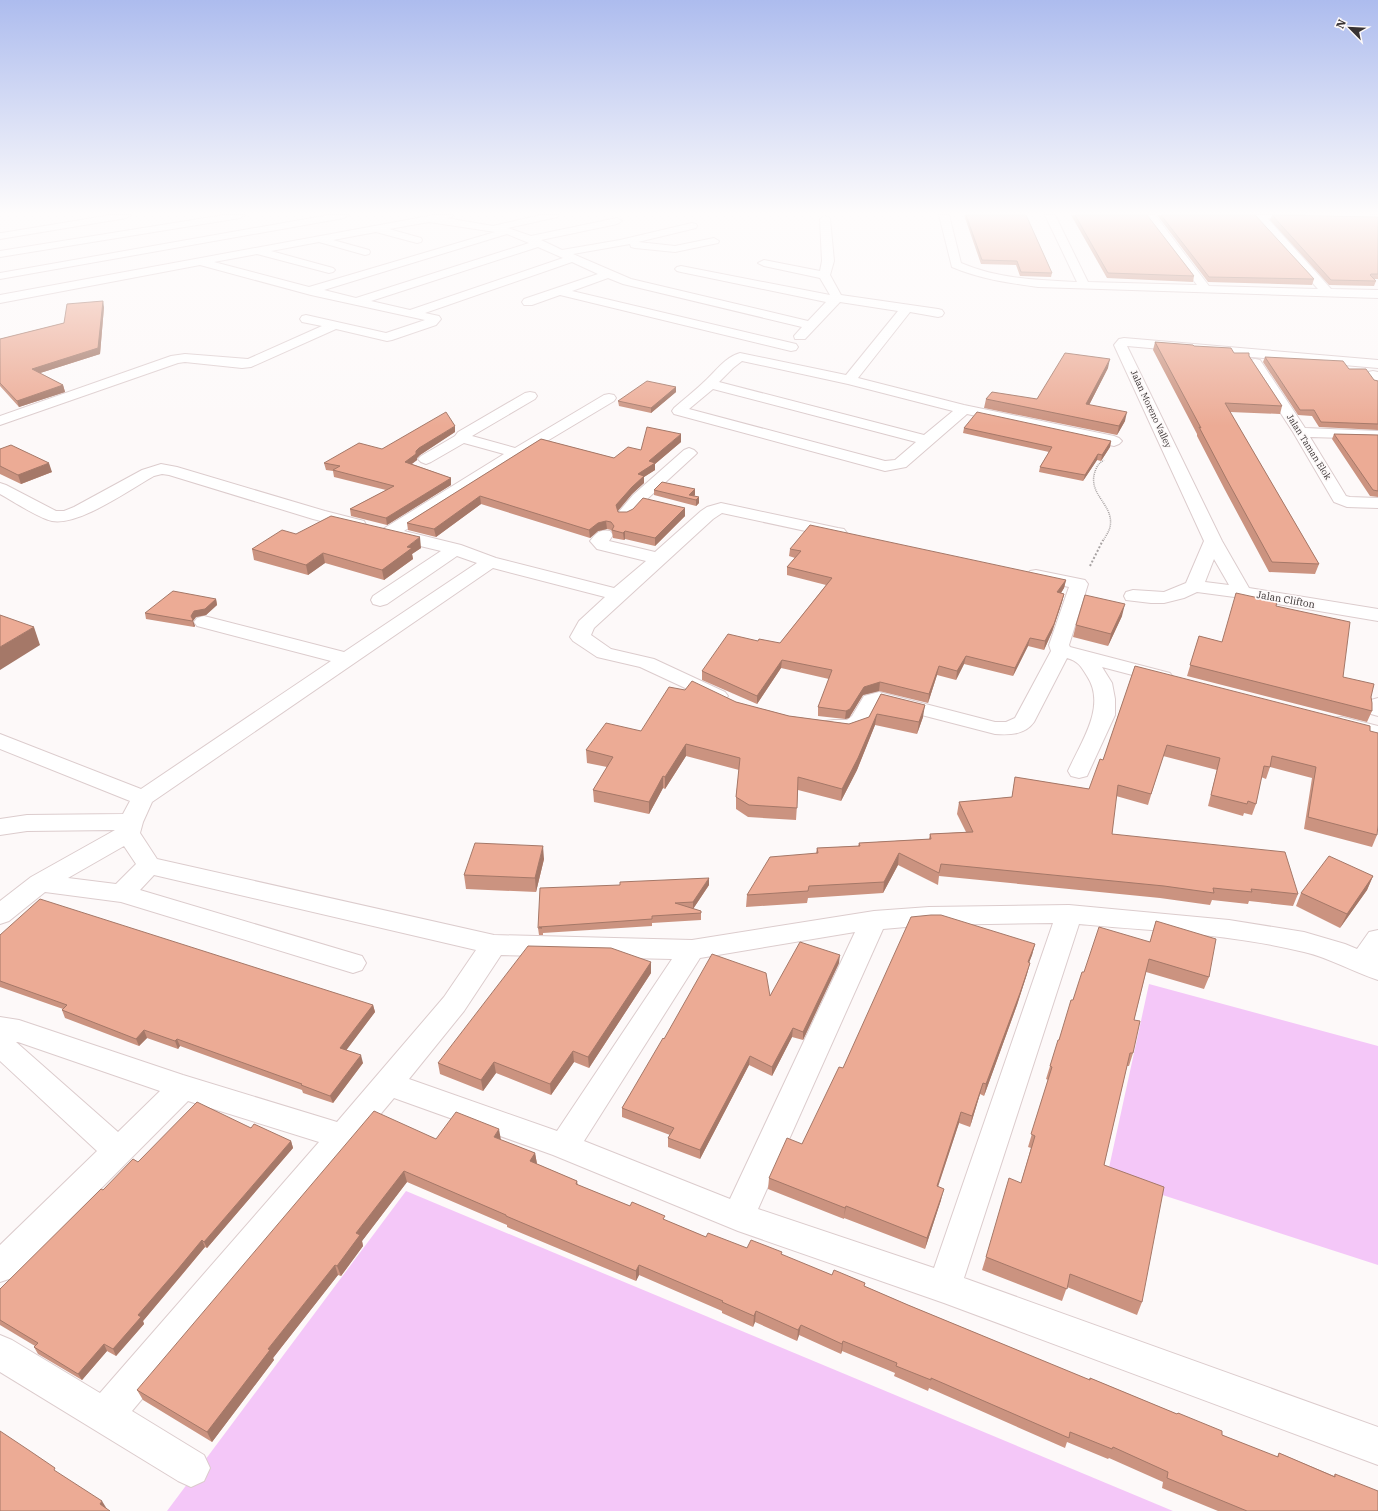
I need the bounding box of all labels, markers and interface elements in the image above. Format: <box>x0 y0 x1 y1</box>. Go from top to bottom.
north arrow <box>1330 8 1370 48</box>
text: N <box>1333 17 1349 31</box>
street label: Jalan Moreno Valley <box>1129 368 1174 450</box>
street label: Jalan Taman Elok <box>1285 412 1334 482</box>
street label: Jalan Clifton <box>1256 588 1317 611</box>

